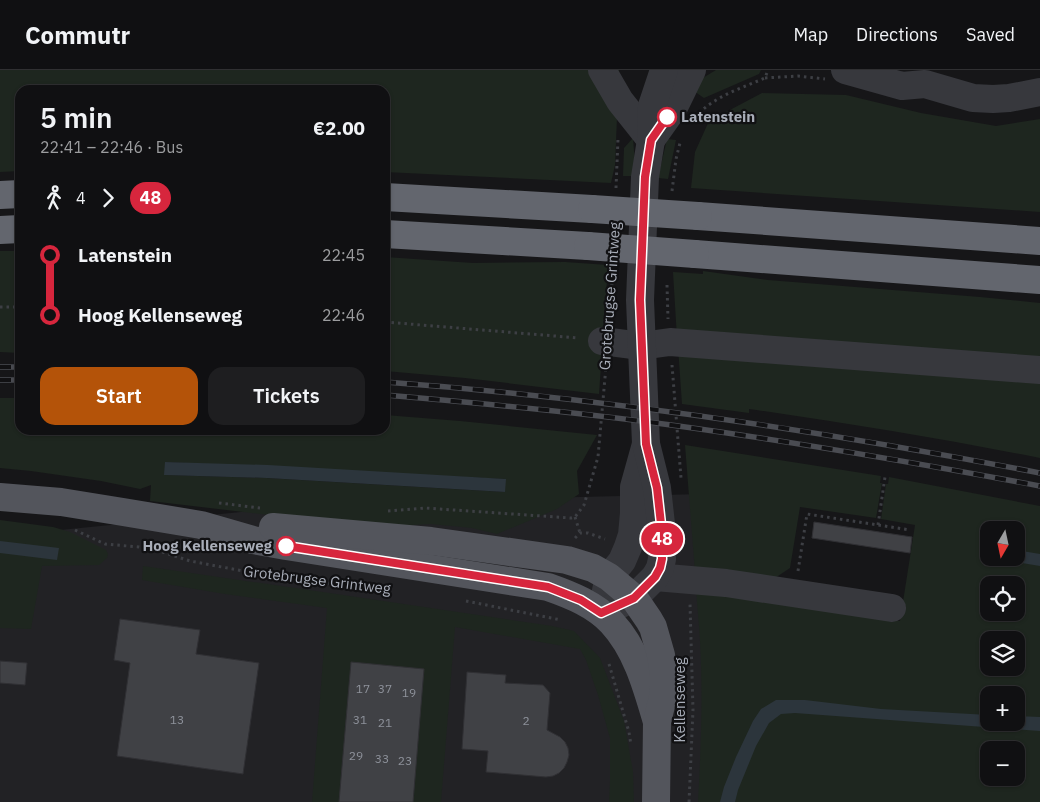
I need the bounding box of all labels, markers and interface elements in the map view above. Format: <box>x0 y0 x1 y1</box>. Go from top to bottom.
text: Commutr <box>25 19 130 51</box>
text: Map <box>793 23 828 46</box>
text: Directions <box>856 23 938 46</box>
text: Saved <box>966 23 1015 46</box>
text: 5 min <box>40 99 112 136</box>
marker: Latenstein <box>657 107 677 127</box>
place label: Latenstein <box>681 107 755 126</box>
text: €2.00 <box>313 116 365 140</box>
text: 22:41 – 22:46 · Bus <box>40 137 183 157</box>
icon: walk <box>40 184 68 212</box>
icon: forward <box>94 184 122 212</box>
text: 48 <box>140 186 161 209</box>
text: 4 <box>76 188 86 208</box>
street label: Grotebrugse Grintweg <box>595 221 624 371</box>
text: Latenstein <box>78 243 172 267</box>
text: 22:45 <box>322 245 365 265</box>
text: Hoog Kellenseweg <box>78 303 242 327</box>
text: 22:46 <box>322 305 365 325</box>
button: Start <box>40 367 198 425</box>
button: Tickets <box>208 367 365 425</box>
north arrow <box>980 521 1025 566</box>
map controls <box>980 521 1025 786</box>
line badge: 48 <box>640 523 684 555</box>
text: 48 <box>651 527 673 550</box>
place label: Hoog Kellenseweg <box>142 536 273 555</box>
marker: Hoog Kellenseweg <box>276 536 296 556</box>
street label: Grotebrugse Grintweg <box>242 561 392 598</box>
button: locate <box>980 576 1025 621</box>
button: layers <box>980 631 1025 676</box>
street label: Kellenseweg <box>670 657 689 743</box>
house number: 17 <box>356 681 370 696</box>
house number: 37 <box>378 681 392 696</box>
house number: 19 <box>402 685 416 700</box>
button: + <box>980 686 1025 731</box>
house number: 13 <box>170 712 184 727</box>
house number: 31 <box>353 712 367 727</box>
house number: 2 <box>522 713 530 728</box>
house number: 21 <box>378 715 392 730</box>
button: − <box>980 741 1025 786</box>
house number: 29 <box>349 748 363 763</box>
house number: 33 <box>375 751 389 766</box>
house number: 23 <box>398 753 412 768</box>

